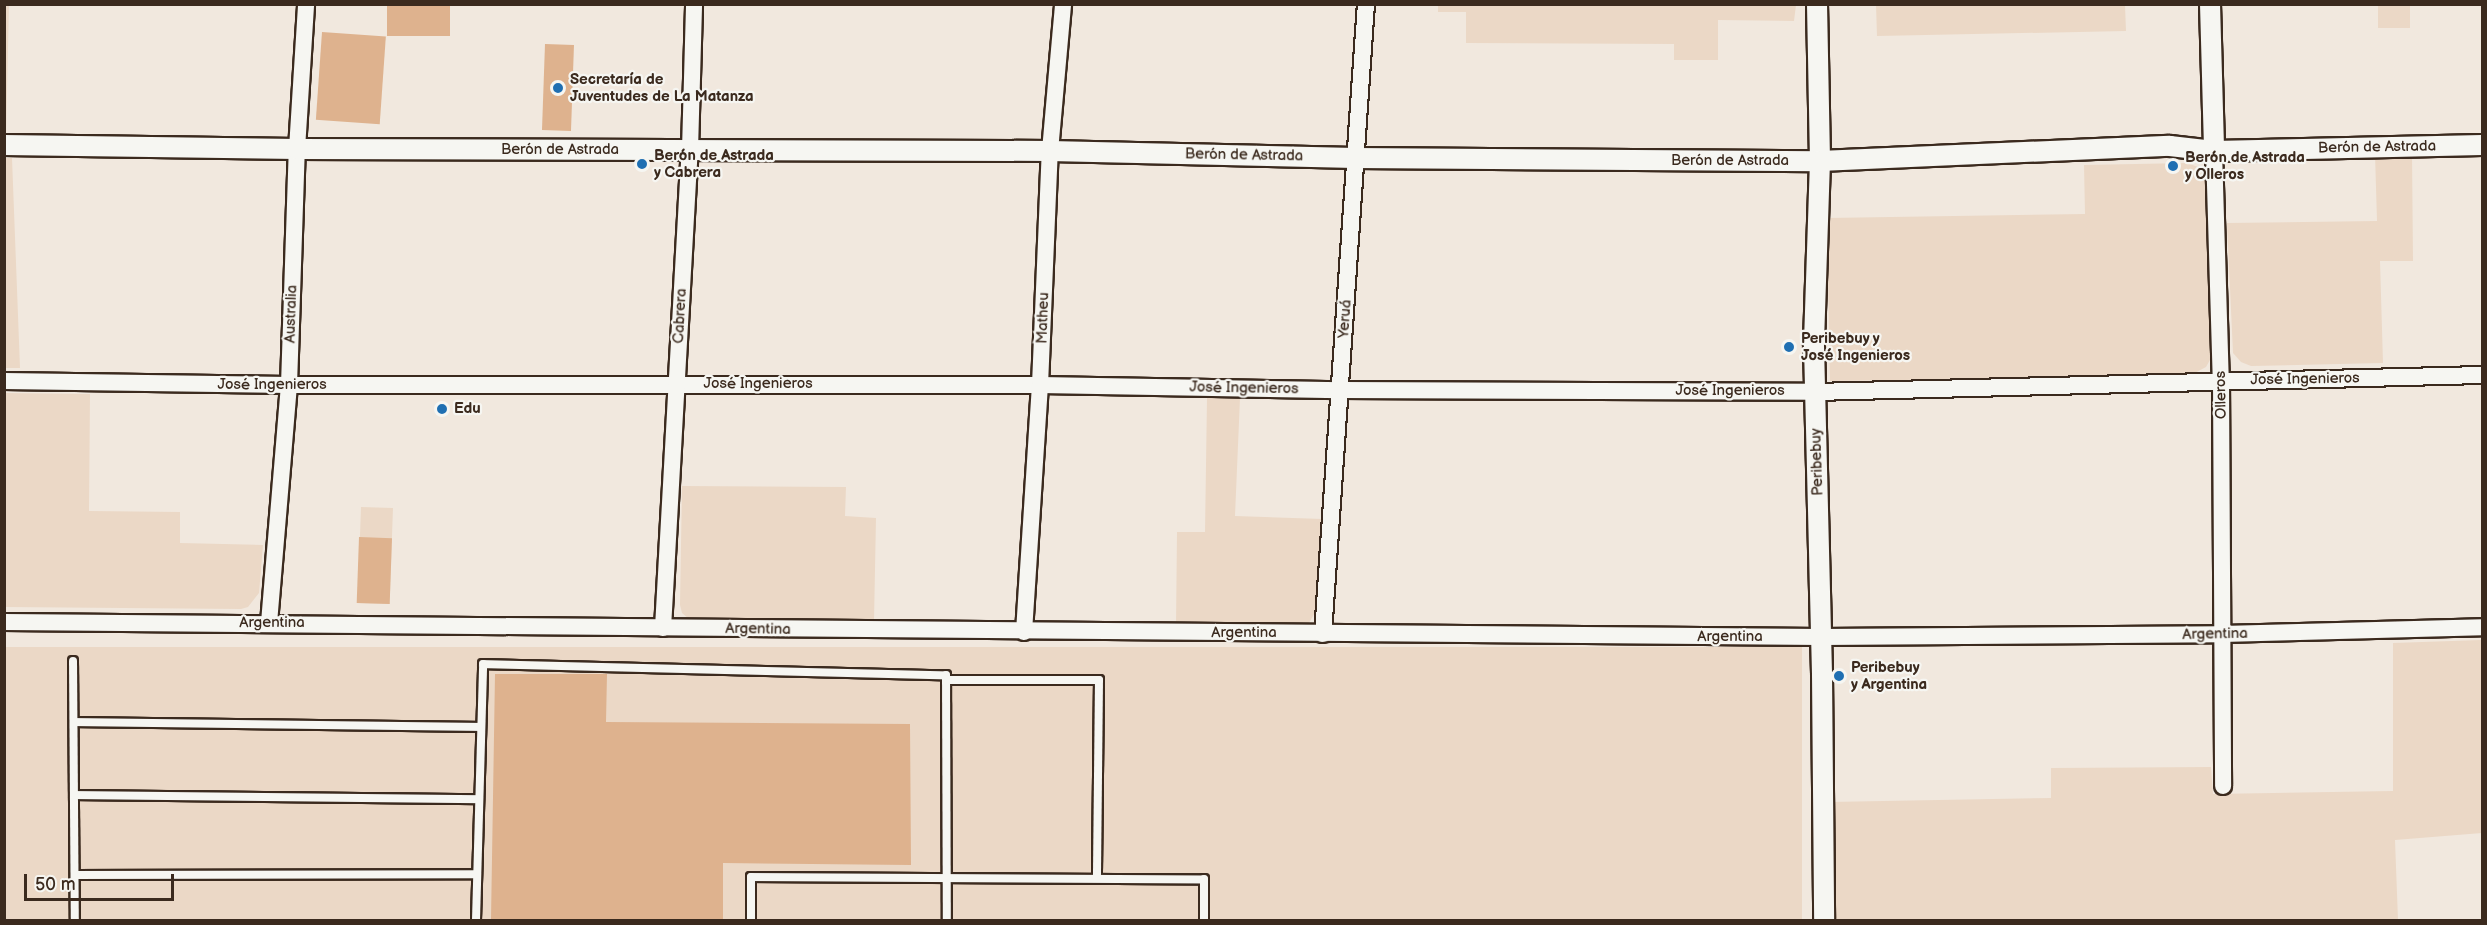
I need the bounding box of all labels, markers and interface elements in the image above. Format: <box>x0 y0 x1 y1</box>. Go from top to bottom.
place label: Secretaría de Juventudes de La Matanza <box>570 70 754 105</box>
marker: Secretaría de Juventudes de La Matanza <box>551 81 565 95</box>
street label: Berón de Astrada <box>2318 137 2436 157</box>
street label: Berón de Astrada <box>501 141 619 159</box>
street label: Berón de Astrada <box>1185 145 1303 165</box>
place label: Berón de Astrada y Cabrera <box>654 146 774 181</box>
place label: Berón de Astrada y Olleros <box>2185 148 2305 183</box>
street label: Berón de Astrada <box>1671 152 1789 170</box>
marker: Berón de Astrada y Cabrera <box>635 157 649 171</box>
marker: Berón de Astrada y Olleros <box>2166 159 2180 173</box>
street label: Australia <box>281 285 301 343</box>
street label: Cabrera <box>670 288 690 344</box>
street label: Matheu <box>1033 292 1053 344</box>
street label: Yeruá <box>1335 299 1355 339</box>
place label: Peribebuy y José Ingenieros <box>1801 329 1910 364</box>
marker: Peribebuy y José Ingenieros <box>1782 340 1796 354</box>
street label: José Ingenieros <box>2250 369 2360 389</box>
street label: Olleros <box>2212 371 2230 419</box>
street label: José Ingenieros <box>703 375 813 393</box>
street label: José Ingenieros <box>217 376 327 394</box>
street label: José Ingenieros <box>1189 378 1299 398</box>
street label: José Ingenieros <box>1675 382 1785 400</box>
place label: Edu <box>454 400 481 418</box>
marker: Edu <box>435 402 449 416</box>
street label: Peribebuy <box>1807 428 1827 496</box>
street label: Argentina <box>239 614 305 632</box>
street label: Argentina <box>725 619 791 639</box>
street label: Argentina <box>1211 624 1277 642</box>
street label: Argentina <box>2182 624 2248 644</box>
street label: Argentina <box>1697 628 1763 646</box>
place label: Peribebuy y Argentina <box>1851 658 1928 693</box>
marker: Peribebuy y Argentina <box>1832 669 1846 683</box>
scale bar <box>27 862 177 900</box>
text: 50 m <box>35 874 76 895</box>

